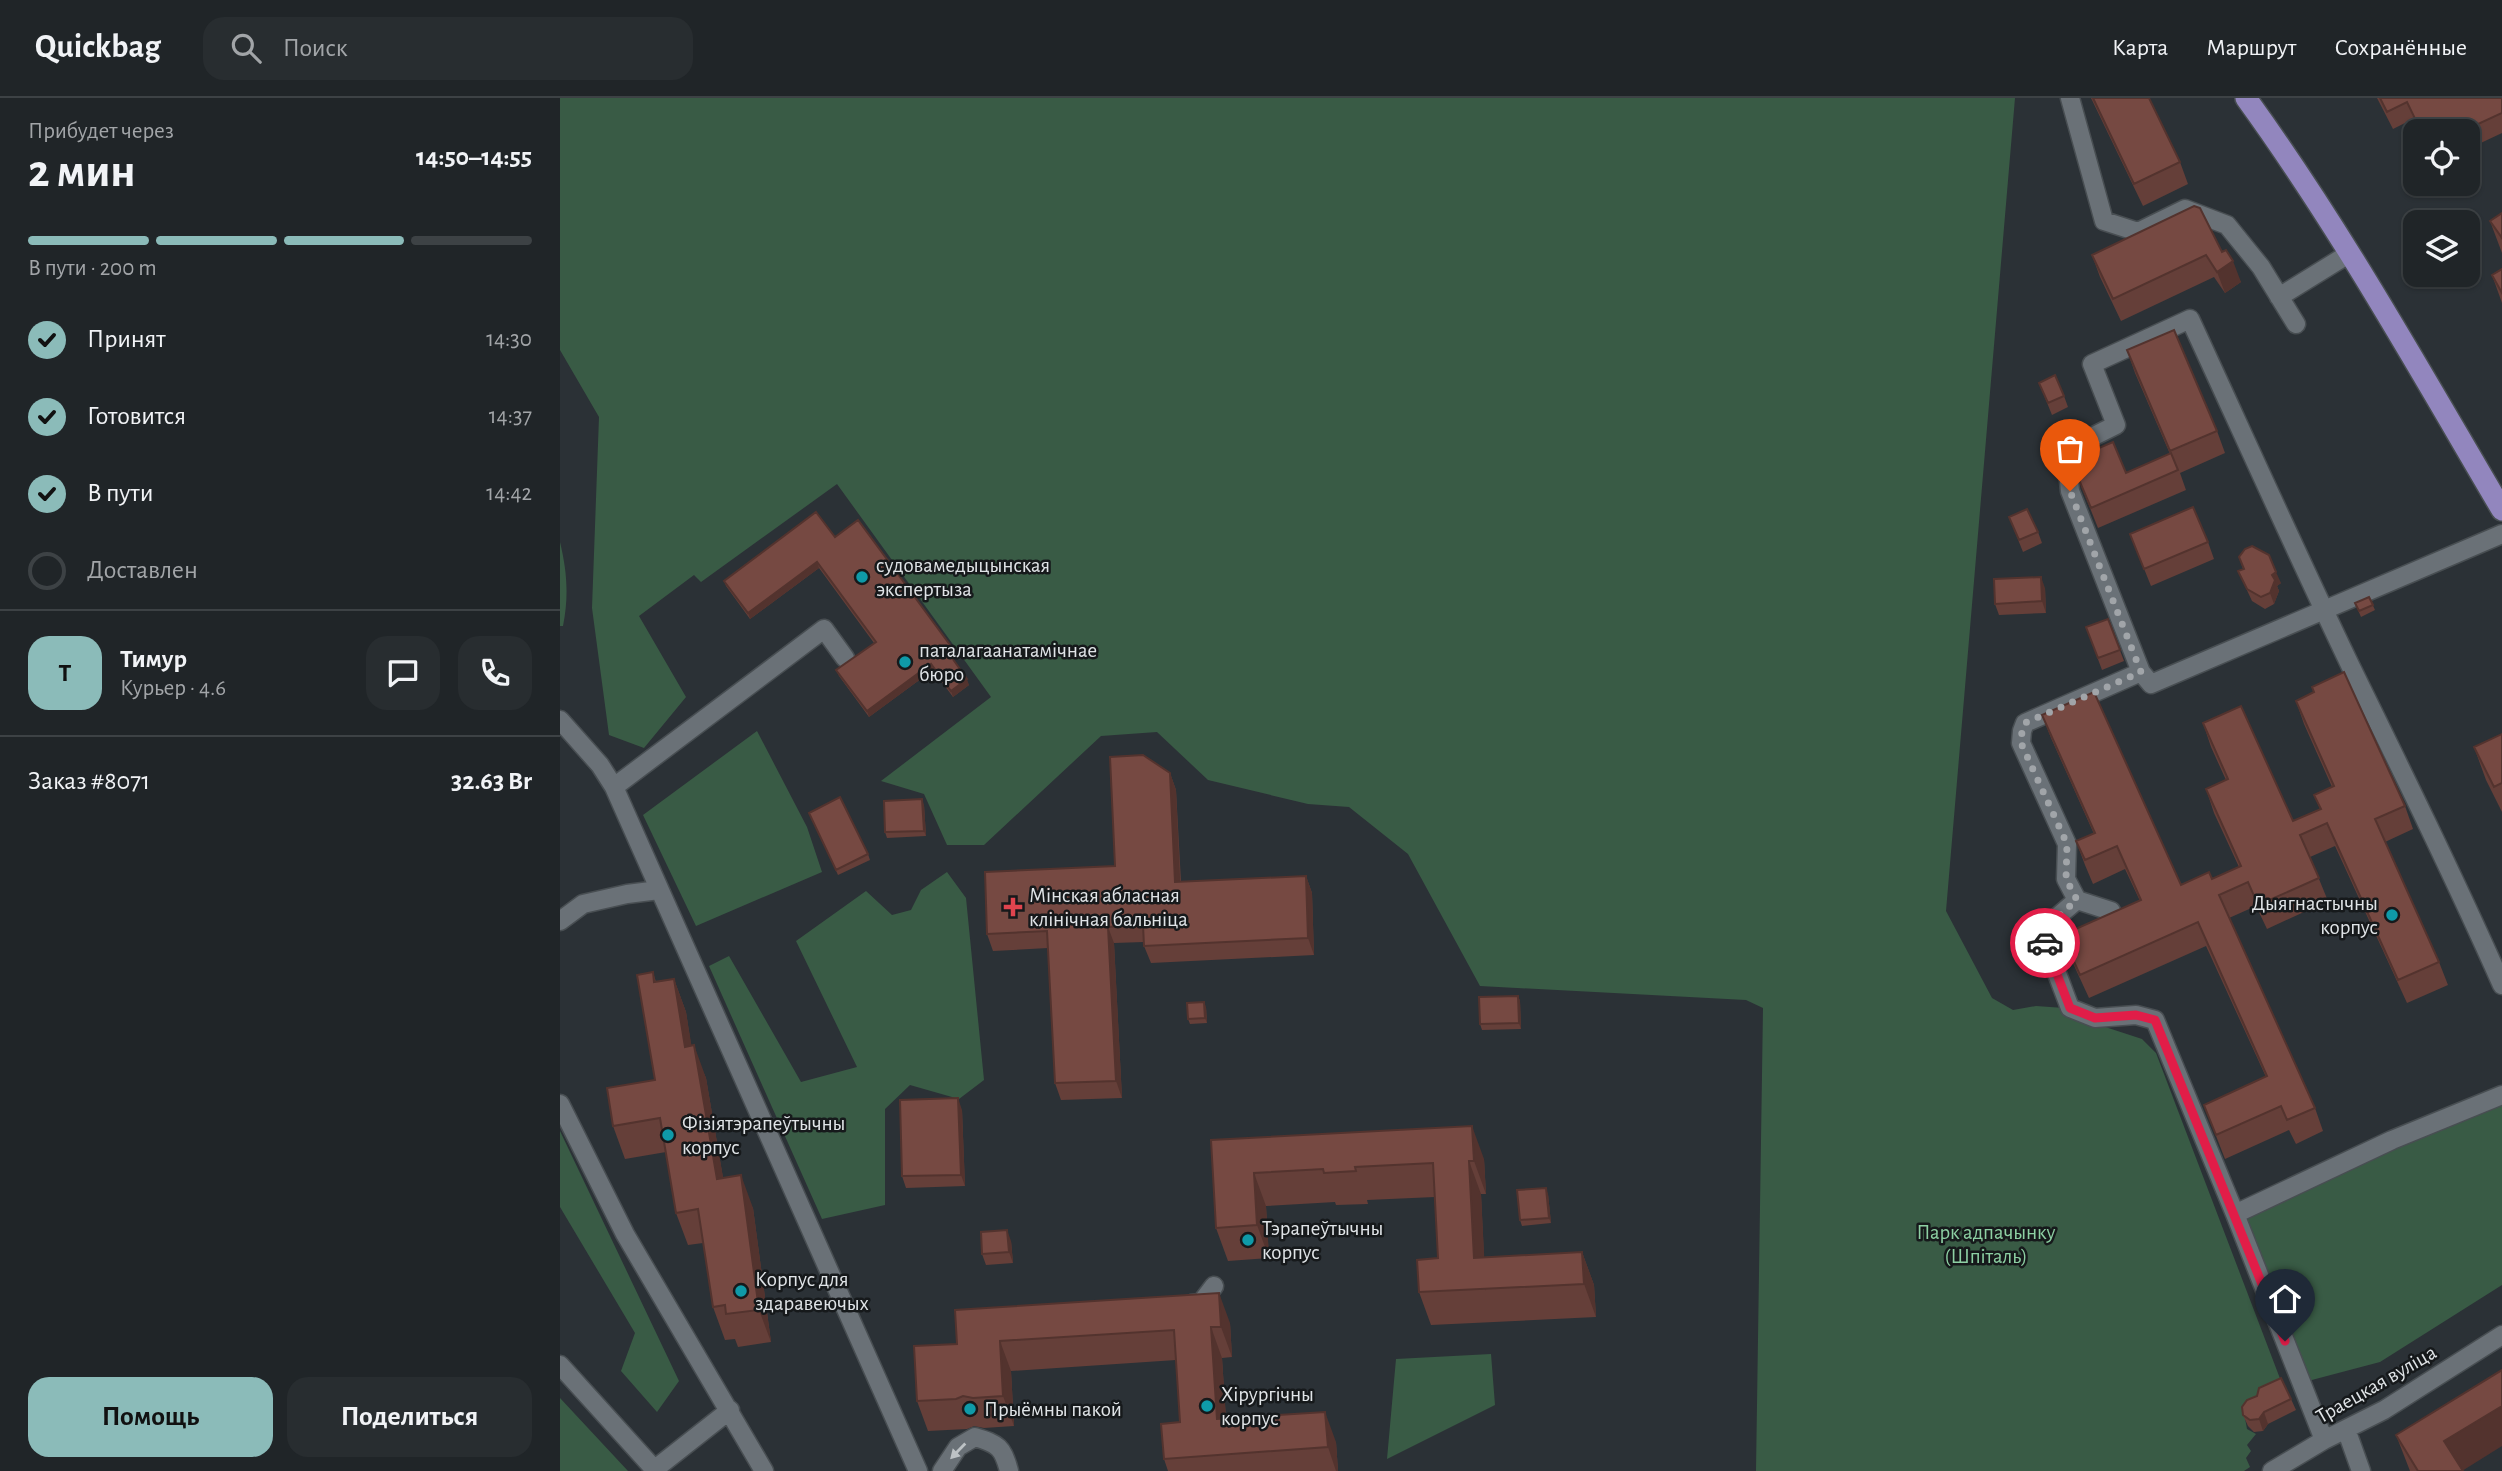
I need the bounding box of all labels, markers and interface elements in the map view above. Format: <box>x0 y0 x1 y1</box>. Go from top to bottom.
search box <box>203 17 693 80</box>
icon: search <box>227 29 265 67</box>
text: Quickbag <box>35 31 161 64</box>
text: Поиск <box>283 35 348 61</box>
text: Карта <box>2112 36 2168 60</box>
text: Маршрут <box>2206 36 2296 60</box>
text: Сохранённые <box>2334 36 2467 60</box>
map controls <box>2403 119 2480 287</box>
button: locate <box>2403 119 2480 196</box>
text: Прибудет через <box>28 120 174 143</box>
text: 14:50–14:55 <box>416 144 532 170</box>
text: 2 мин <box>28 149 136 195</box>
button: layers <box>2403 210 2480 287</box>
text: В пути · 200 m <box>28 257 157 280</box>
icon: check <box>28 321 66 359</box>
text: Принят <box>87 326 166 352</box>
text: 14:30 <box>486 328 532 351</box>
icon: check <box>28 398 66 436</box>
text: Готовится <box>87 403 186 429</box>
text: 14:37 <box>489 405 532 428</box>
pin <box>2040 419 2100 491</box>
icon: bag <box>2051 430 2089 468</box>
icon: check <box>28 475 66 513</box>
text: В пути <box>87 480 153 506</box>
text: 14:42 <box>486 482 532 505</box>
place label: судовамедыцынская экспертыза <box>876 555 1050 600</box>
text: Доставлен <box>87 557 198 583</box>
marker: судовамедыцынская экспертыза <box>854 569 870 585</box>
button: chat <box>366 636 440 710</box>
button: phone <box>458 636 532 710</box>
place label: паталагаанатамічнае бюро <box>919 640 1097 685</box>
text: Тимур <box>120 646 187 672</box>
marker: паталагаанатамічнае бюро <box>897 654 913 670</box>
text: Т <box>59 660 71 686</box>
text: Курьер · 4.6 <box>120 677 226 700</box>
text: Заказ #8071 <box>28 768 150 794</box>
text: 32.63 Br <box>451 768 532 794</box>
place label: Мінская абласная клінічная бальніца <box>1029 885 1188 930</box>
place label: Дыягнастычны корпус <box>2252 893 2378 938</box>
marker: Мінская абласная клінічная бальніца <box>1003 897 1023 917</box>
marker: Дыягнастычны корпус <box>2384 907 2400 923</box>
courier <box>2010 908 2080 978</box>
icon: car <box>2026 924 2064 962</box>
place label: Фізіятэрапеўтычны корпус <box>682 1113 845 1158</box>
marker: Фізіятэрапеўтычны корпус <box>660 1127 676 1143</box>
place label: Тэрапеўтычны корпус <box>1262 1218 1383 1263</box>
park label: Парк адпачынку (Шпіталь) <box>1916 1222 2056 1267</box>
marker: Тэрапеўтычны корпус <box>1240 1232 1256 1248</box>
place label: Корпус для здаравеючых <box>755 1269 869 1314</box>
pin <box>2255 1269 2315 1341</box>
icon: home <box>2266 1280 2304 1318</box>
marker: Корпус для здаравеючых <box>733 1283 749 1299</box>
street label: Траецкая вуліца <box>2313 1341 2440 1427</box>
button: Помощь <box>28 1377 273 1457</box>
button: Поделиться <box>287 1377 532 1457</box>
place label: Хірургічны корпус <box>1221 1384 1314 1429</box>
marker: Хірургічны корпус <box>1199 1398 1215 1414</box>
place label: Прыёмны пакой <box>984 1399 1122 1420</box>
marker: Прыёмны пакой <box>962 1401 978 1417</box>
one-way arrow <box>950 1442 966 1459</box>

